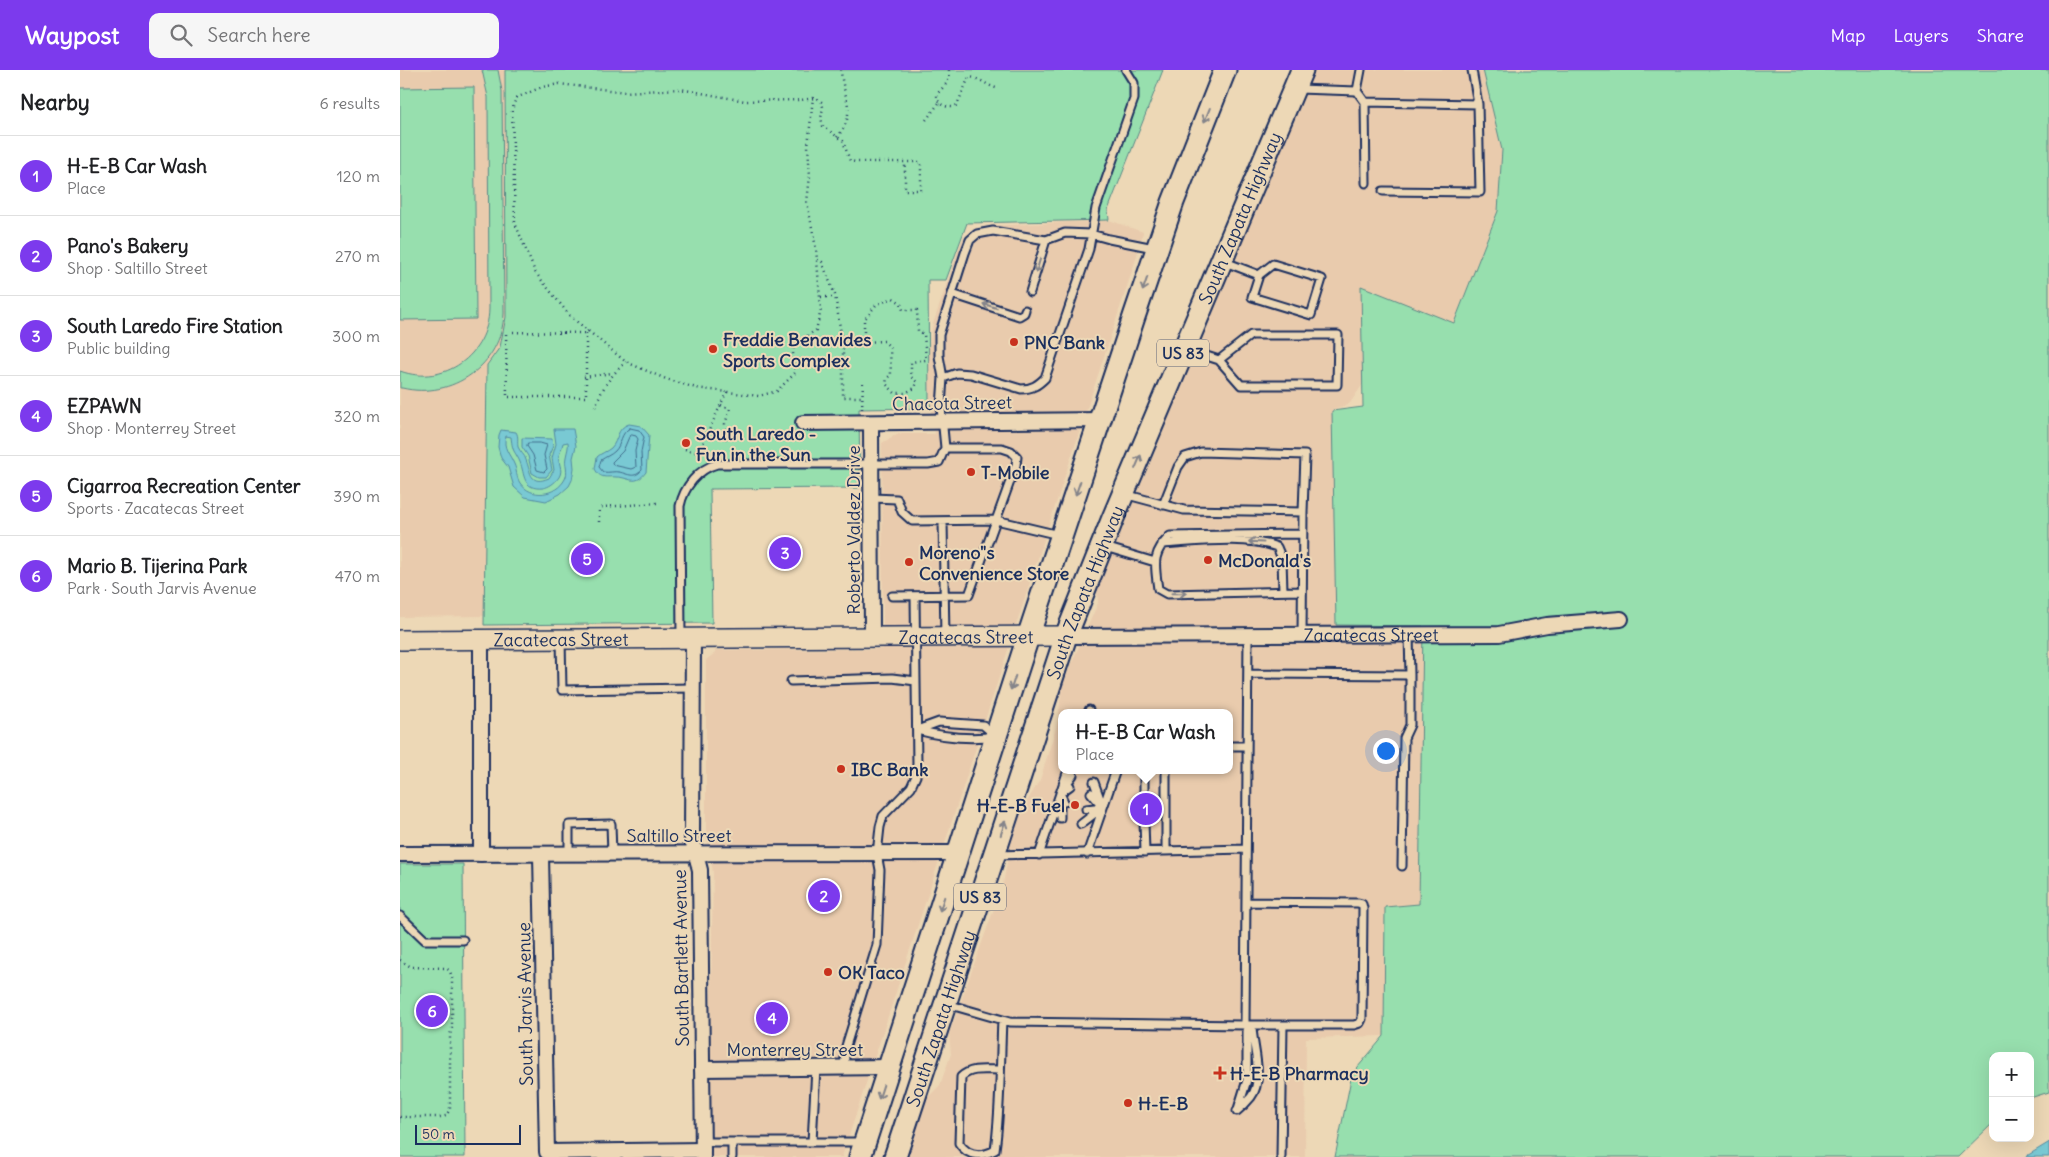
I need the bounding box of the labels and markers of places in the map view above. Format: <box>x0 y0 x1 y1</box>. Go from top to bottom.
place label: Freddie Benavides Sports Complex <box>723 328 871 372</box>
place label: PNC Bank <box>1024 331 1105 354</box>
marker: PNC Bank <box>1008 336 1020 348</box>
marker: Freddie Benavides Sports Complex <box>707 343 719 355</box>
place label: South Laredo - Fun in the Sun <box>696 422 817 466</box>
marker: South Laredo - Fun in the Sun <box>680 437 692 449</box>
place label: T-Mobile <box>981 461 1050 484</box>
marker: T-Mobile <box>965 466 977 478</box>
pin: 3 <box>769 534 801 572</box>
pin: 5 <box>571 540 603 578</box>
place label: Moreno"s Convenience Store <box>919 541 1070 585</box>
place label: McDonald's <box>1218 549 1311 572</box>
marker: McDonald's <box>1202 554 1214 566</box>
marker: Moreno"s Convenience Store <box>903 556 915 568</box>
place label: IBC Bank <box>851 758 928 781</box>
marker: IBC Bank <box>835 763 847 775</box>
pin: 1 <box>1130 790 1162 828</box>
place label: H-E-B Fuel <box>977 794 1065 817</box>
marker: H-E-B Fuel <box>1069 799 1081 811</box>
pin: 2 <box>808 877 840 915</box>
place label: OK Taco <box>838 961 905 984</box>
marker: OK Taco <box>822 966 834 978</box>
pin: 6 <box>416 992 448 1030</box>
pin: 4 <box>756 999 788 1037</box>
place label: H-E-B Pharmacy <box>1230 1062 1369 1085</box>
marker: H-E-B Pharmacy <box>1214 1067 1226 1079</box>
place label: H-E-B <box>1138 1092 1188 1115</box>
marker: H-E-B <box>1122 1097 1134 1109</box>

